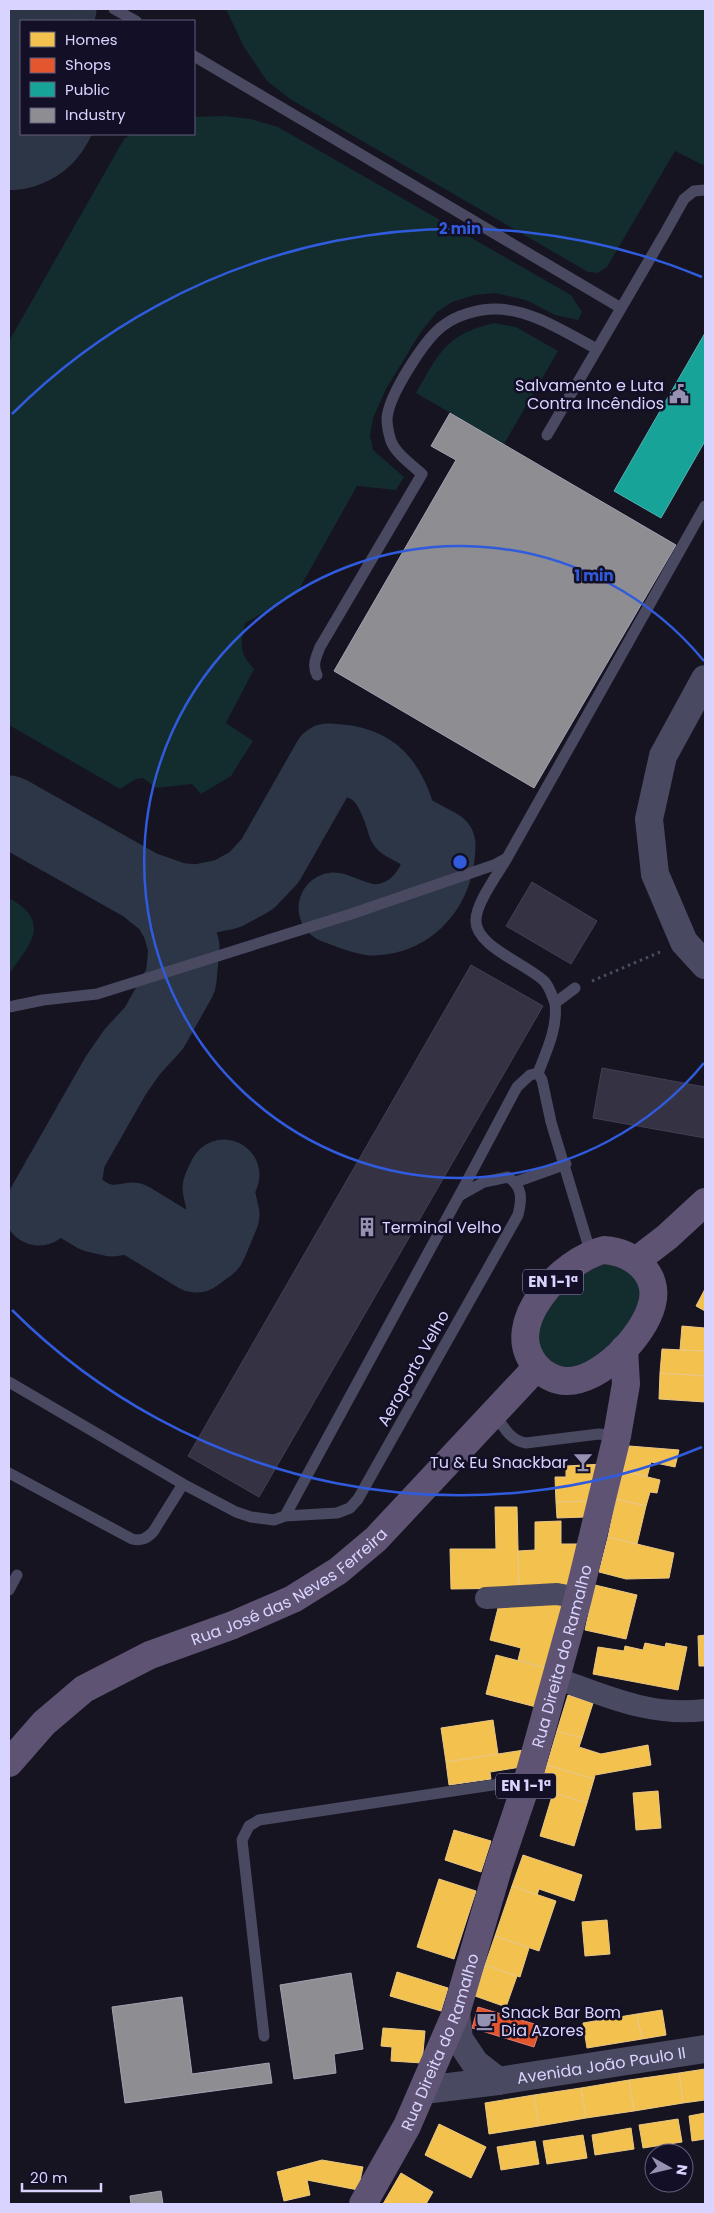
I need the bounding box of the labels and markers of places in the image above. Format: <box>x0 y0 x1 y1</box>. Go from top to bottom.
place label: Salvamento e Luta Contra Incêndios <box>515 374 664 415</box>
public building icon: Salvamento e Luta Contra Incêndios <box>668 383 690 405</box>
centre of rings <box>451 853 469 871</box>
building icon: Terminal Velho <box>356 1216 378 1238</box>
place label: Terminal Velho <box>382 1216 501 1239</box>
place label: Tu & Eu Snackbar <box>430 1451 568 1474</box>
bar icon: Tu & Eu Snackbar <box>572 1451 594 1473</box>
place label: Snack Bar Bom Dia Azores <box>501 2001 621 2042</box>
cafe icon: Snack Bar Bom Dia Azores <box>475 2010 497 2032</box>

